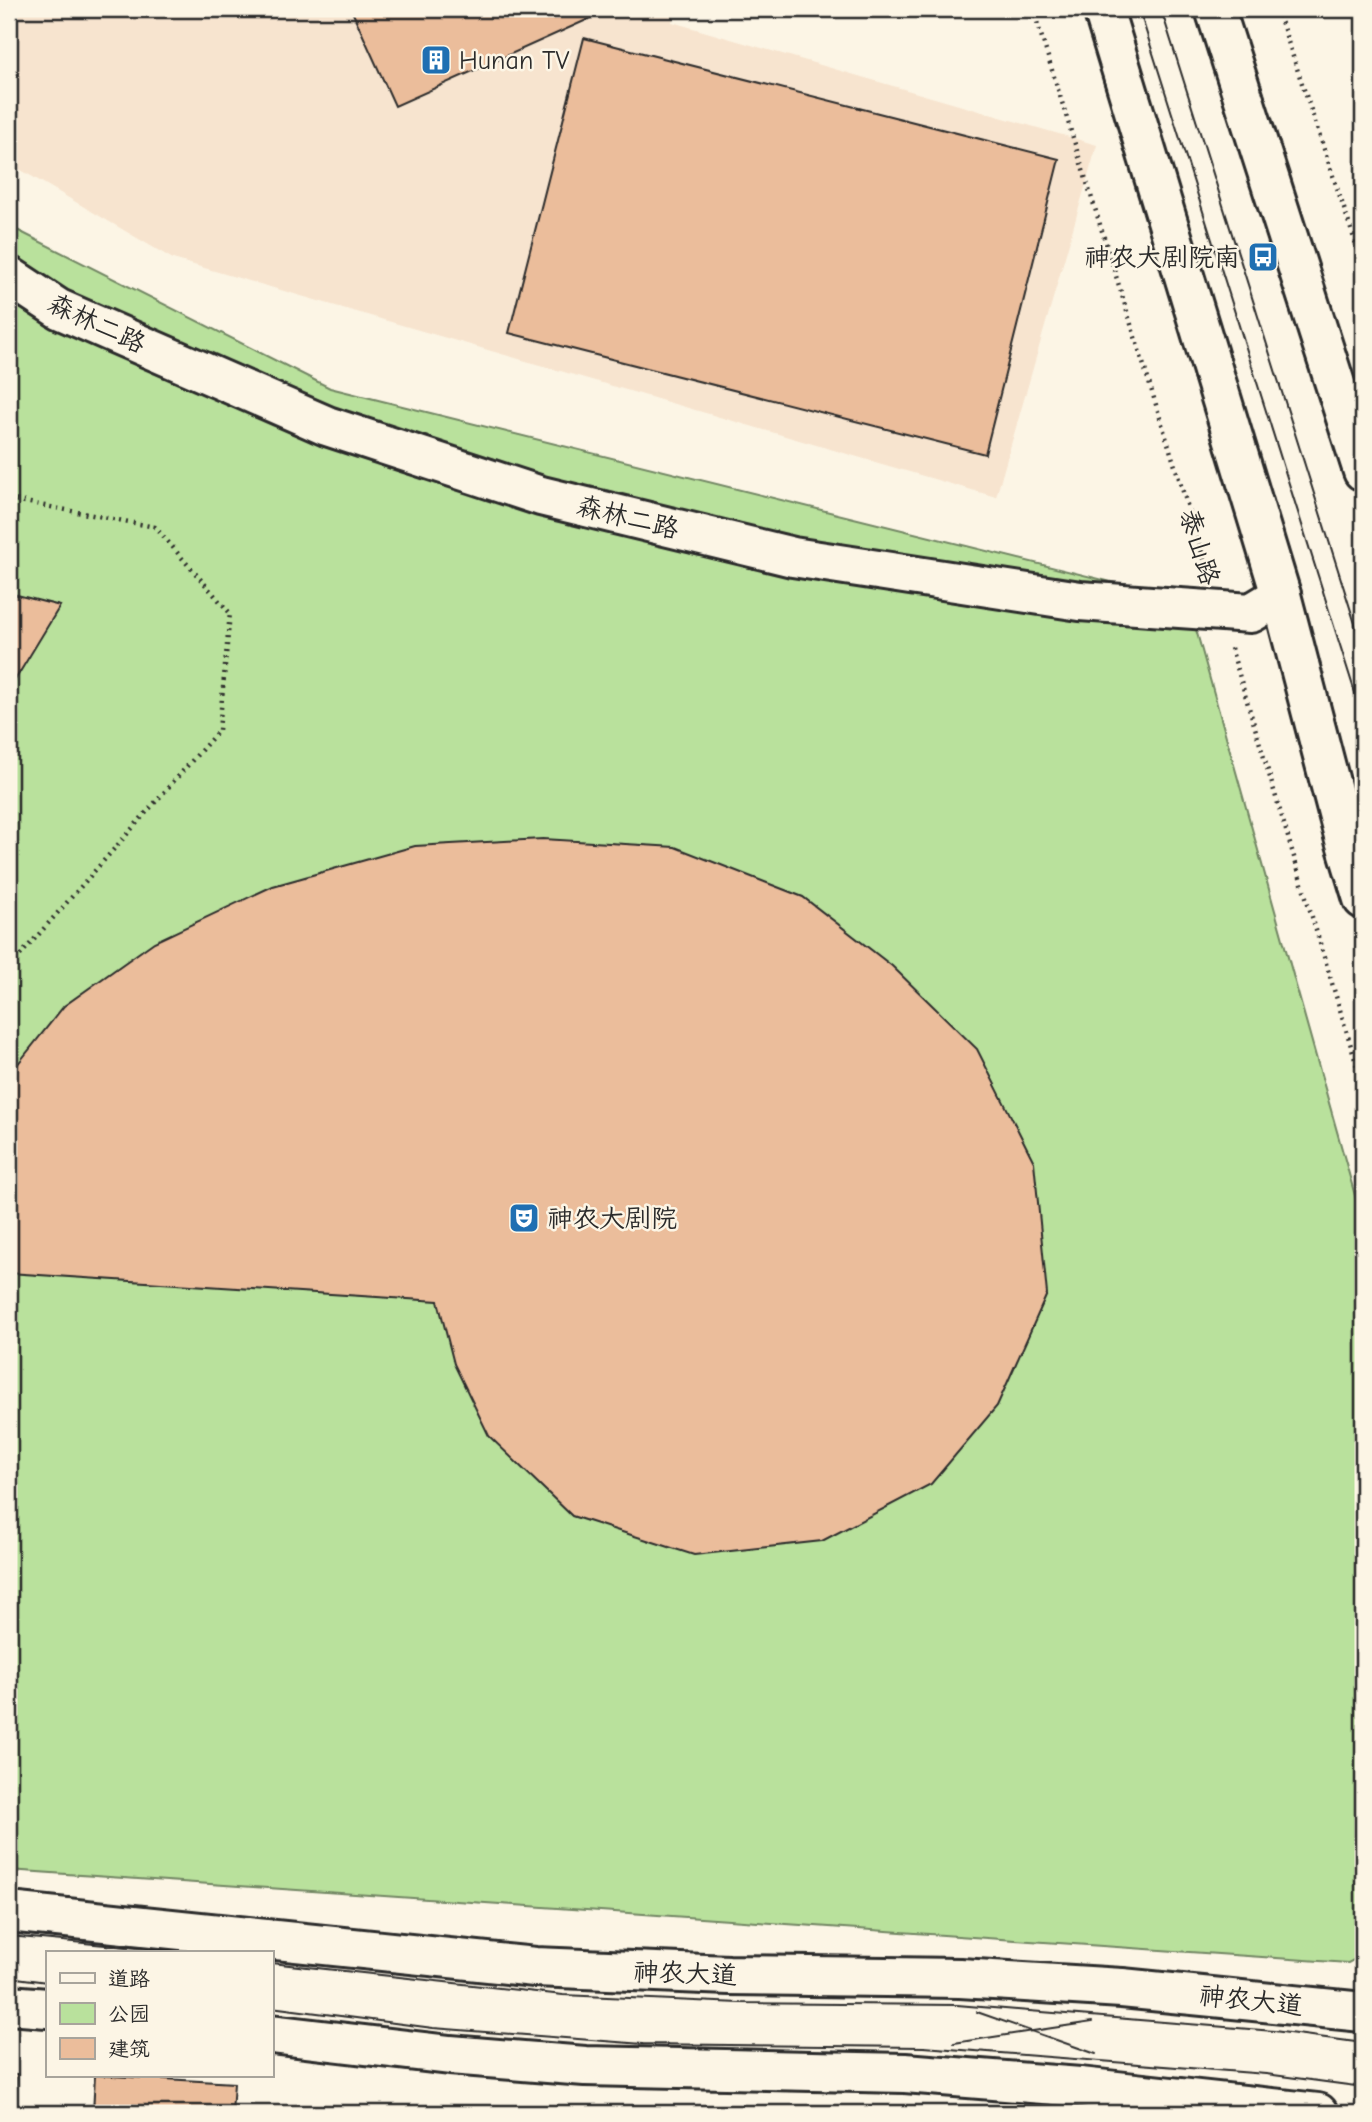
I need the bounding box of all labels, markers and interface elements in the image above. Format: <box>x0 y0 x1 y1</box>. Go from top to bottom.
building icon: Hunan TV <box>419 43 453 77</box>
place label: Hunan TV <box>459 46 570 76</box>
bus stop icon: 神农大剧院南 <box>1246 240 1280 274</box>
place label: 神农大剧院南 <box>1084 243 1240 273</box>
street label: 森林二路 <box>43 288 150 359</box>
street label: 森林二路 <box>574 491 682 545</box>
street label: 泰山路 <box>1173 506 1225 589</box>
theatre icon: 神农大剧院 <box>507 1201 541 1235</box>
place label: 神农大剧院 <box>547 1204 677 1234</box>
legend <box>46 1951 273 2076</box>
street label: 神农大道 <box>632 1957 737 1991</box>
text: 道路 <box>108 1967 150 1991</box>
street label: 神农大道 <box>1198 1981 1304 2021</box>
text: 公园 <box>108 2002 150 2026</box>
text: 建筑 <box>108 2037 150 2061</box>

